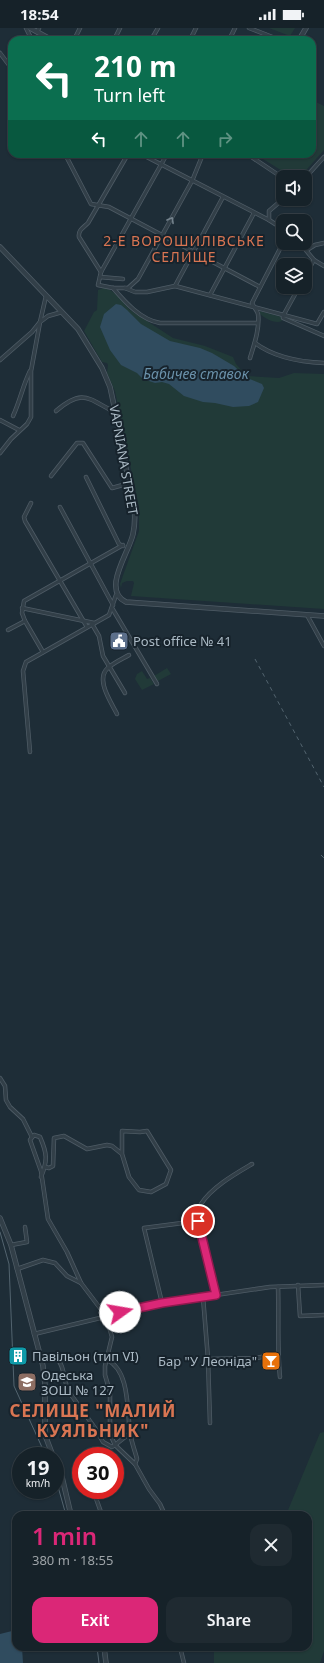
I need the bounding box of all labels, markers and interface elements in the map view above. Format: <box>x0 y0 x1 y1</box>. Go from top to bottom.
text: 18:54 <box>20 4 59 24</box>
text: 210 m <box>94 47 177 85</box>
icon: left <box>28 52 80 104</box>
text: Turn left <box>94 83 165 107</box>
icon: left <box>88 128 110 150</box>
icon: ahead <box>130 128 152 150</box>
icon: ahead <box>172 128 194 150</box>
icon: right <box>214 128 236 150</box>
map controls <box>276 170 312 294</box>
button: sound <box>276 170 312 206</box>
button: search <box>276 214 312 250</box>
one-way arrow <box>166 217 173 224</box>
district label: 2-Е ВОРОШИЛІВСЬКЕ СЕЛИЩЕ <box>103 231 265 266</box>
button: layers <box>276 258 312 294</box>
water label: Бабичев ставок <box>143 364 250 383</box>
street label: VAPNIANA STREET <box>105 403 143 517</box>
public building icon: Post office № 41 <box>108 630 130 652</box>
place label: Post office № 41 <box>133 632 232 650</box>
pin <box>181 1204 215 1238</box>
icon: arrive <box>187 1210 209 1232</box>
position arrow <box>99 1291 141 1333</box>
building icon: Павільон (тип VI) <box>7 1345 29 1367</box>
place label: Павільон (тип VI) <box>32 1347 139 1365</box>
bar icon: Бар "У Леоніда" <box>260 1350 282 1372</box>
place label: Бар "У Леоніда" <box>158 1352 257 1370</box>
place label: Одеська ЗОШ № 127 <box>41 1366 114 1399</box>
school or university icon: Одеська ЗОШ № 127 <box>16 1371 38 1393</box>
district label: СЕЛИЩЕ "МАЛИЙ КУЯЛЬНИК" <box>10 1399 176 1442</box>
speed limit sign: 30 <box>72 1447 124 1499</box>
text: 19 <box>27 1454 49 1481</box>
text: km/h <box>26 1476 50 1490</box>
text: 1 min <box>32 1519 97 1552</box>
button: close <box>250 1524 292 1566</box>
text: 380 m · 18:55 <box>32 1551 113 1569</box>
button: Exit <box>32 1597 158 1643</box>
button: Share <box>166 1597 292 1643</box>

